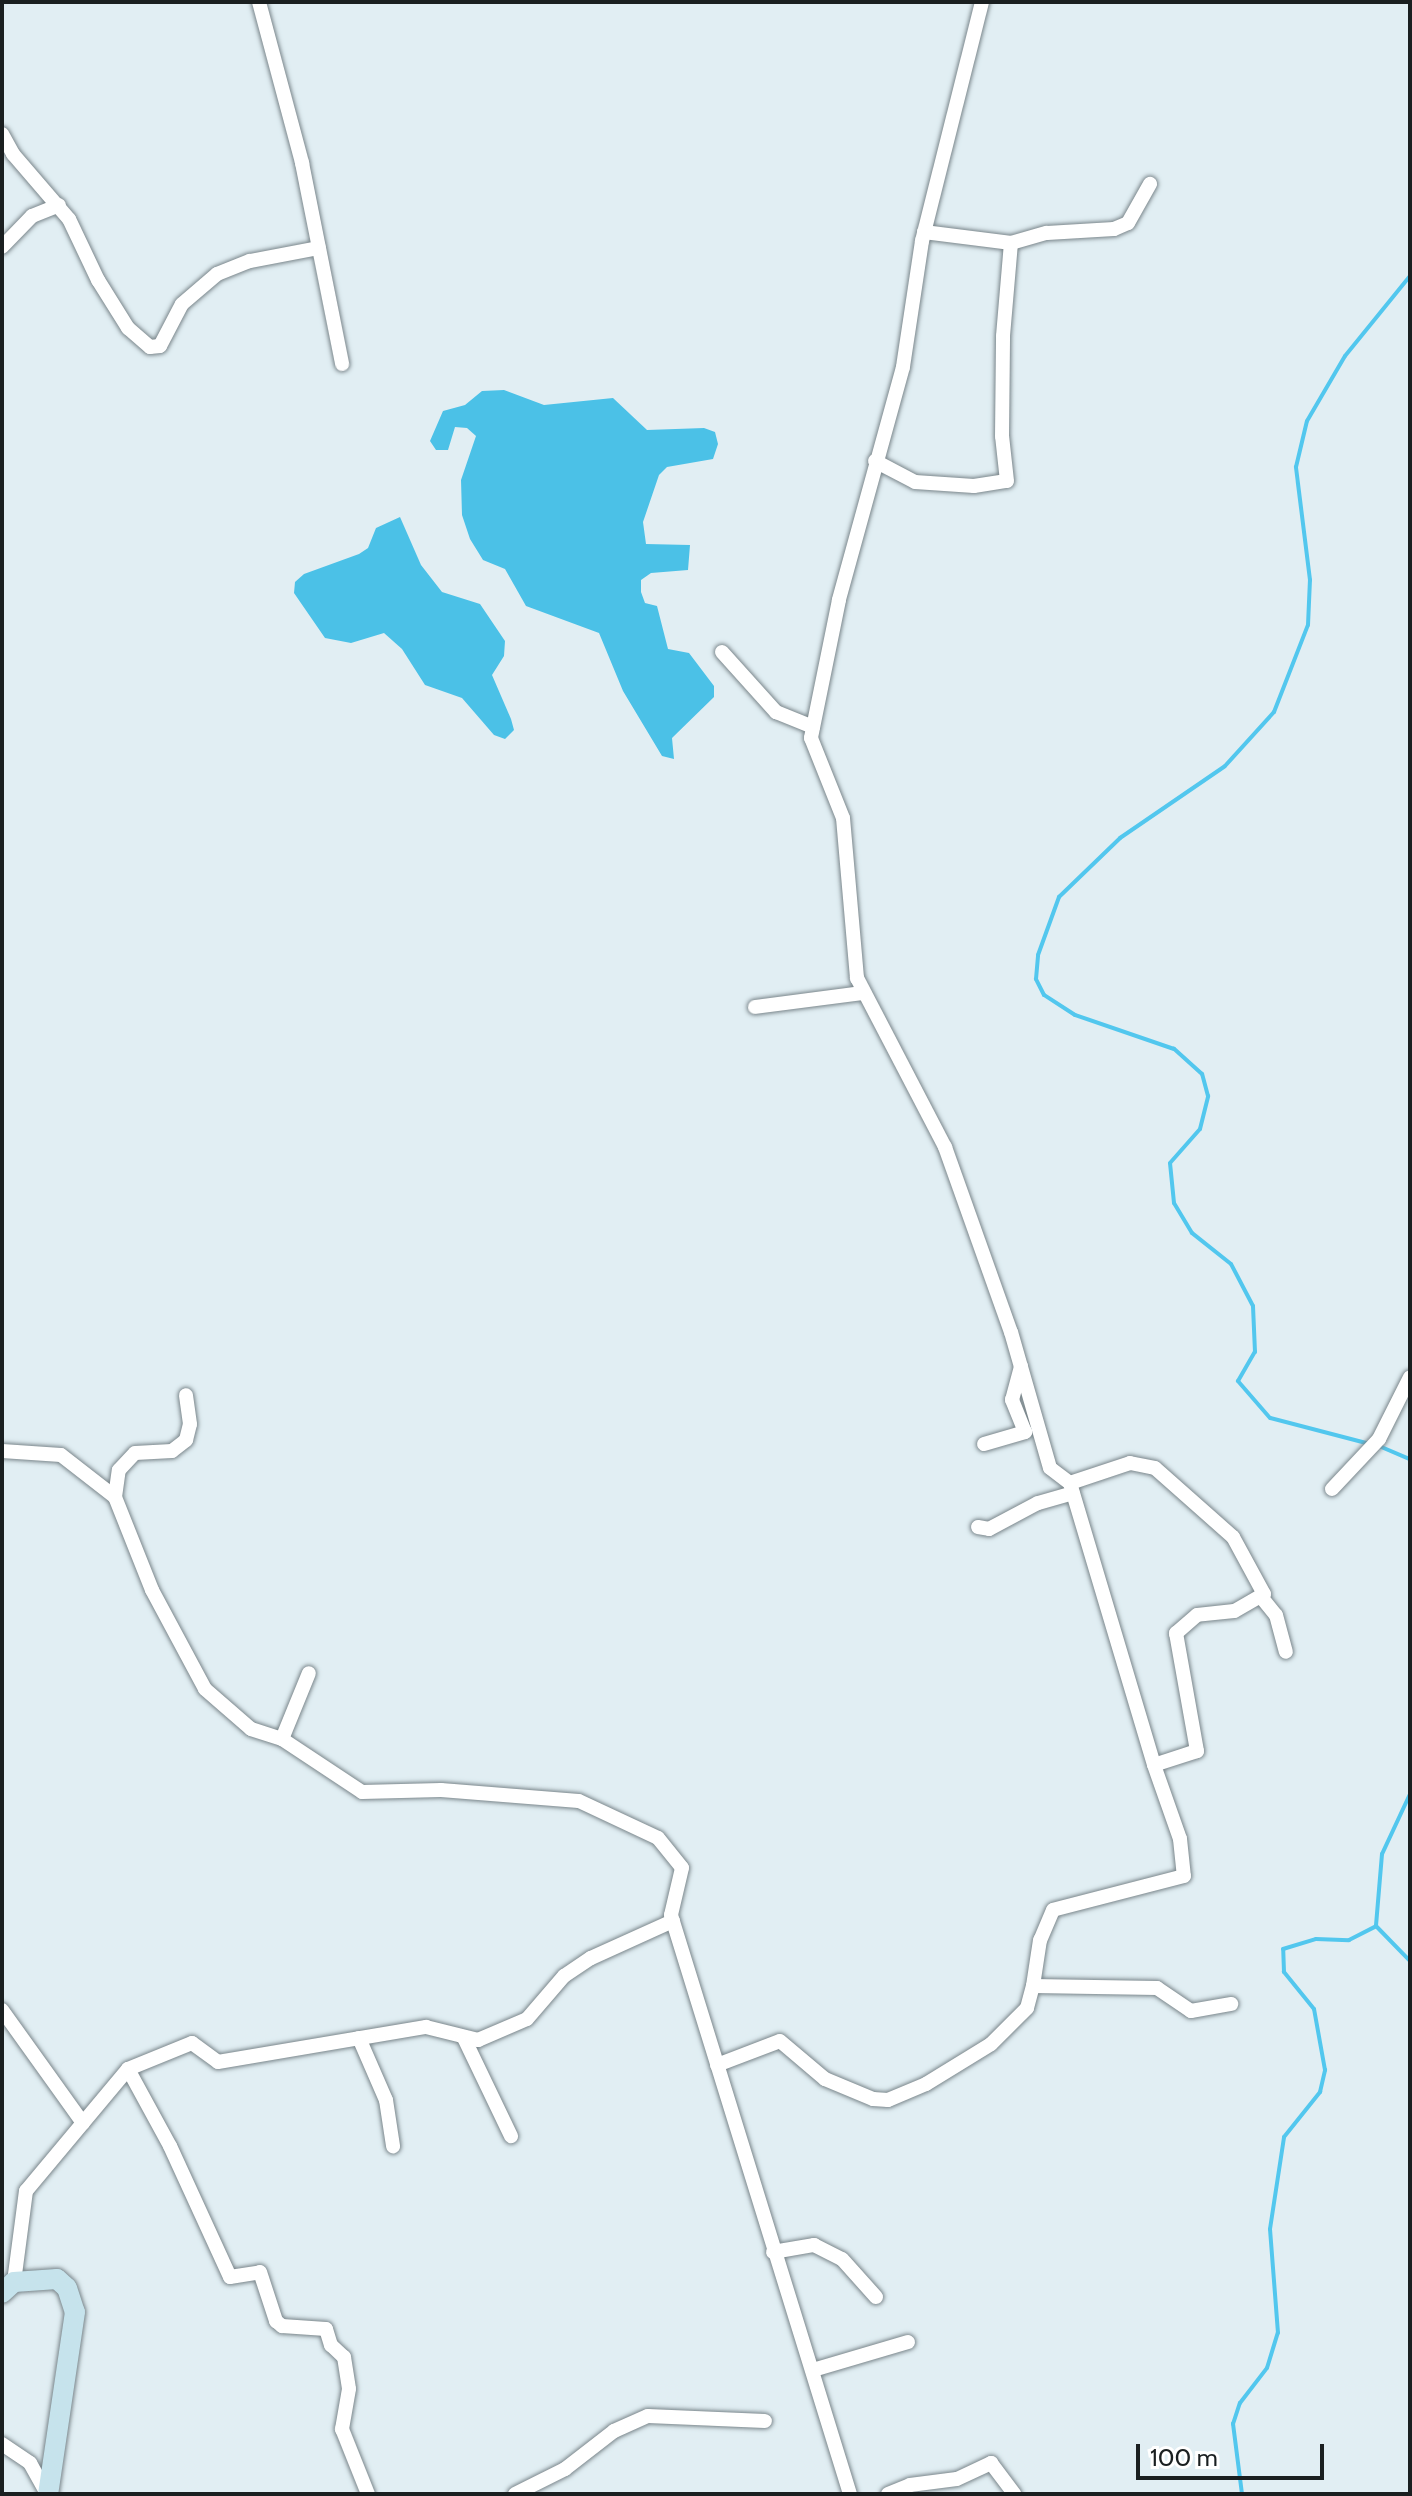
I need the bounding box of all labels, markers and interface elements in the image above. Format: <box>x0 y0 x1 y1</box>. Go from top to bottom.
scale bar <box>1140 2428 1328 2478</box>
text: 100 m <box>1150 2443 1218 2472</box>

